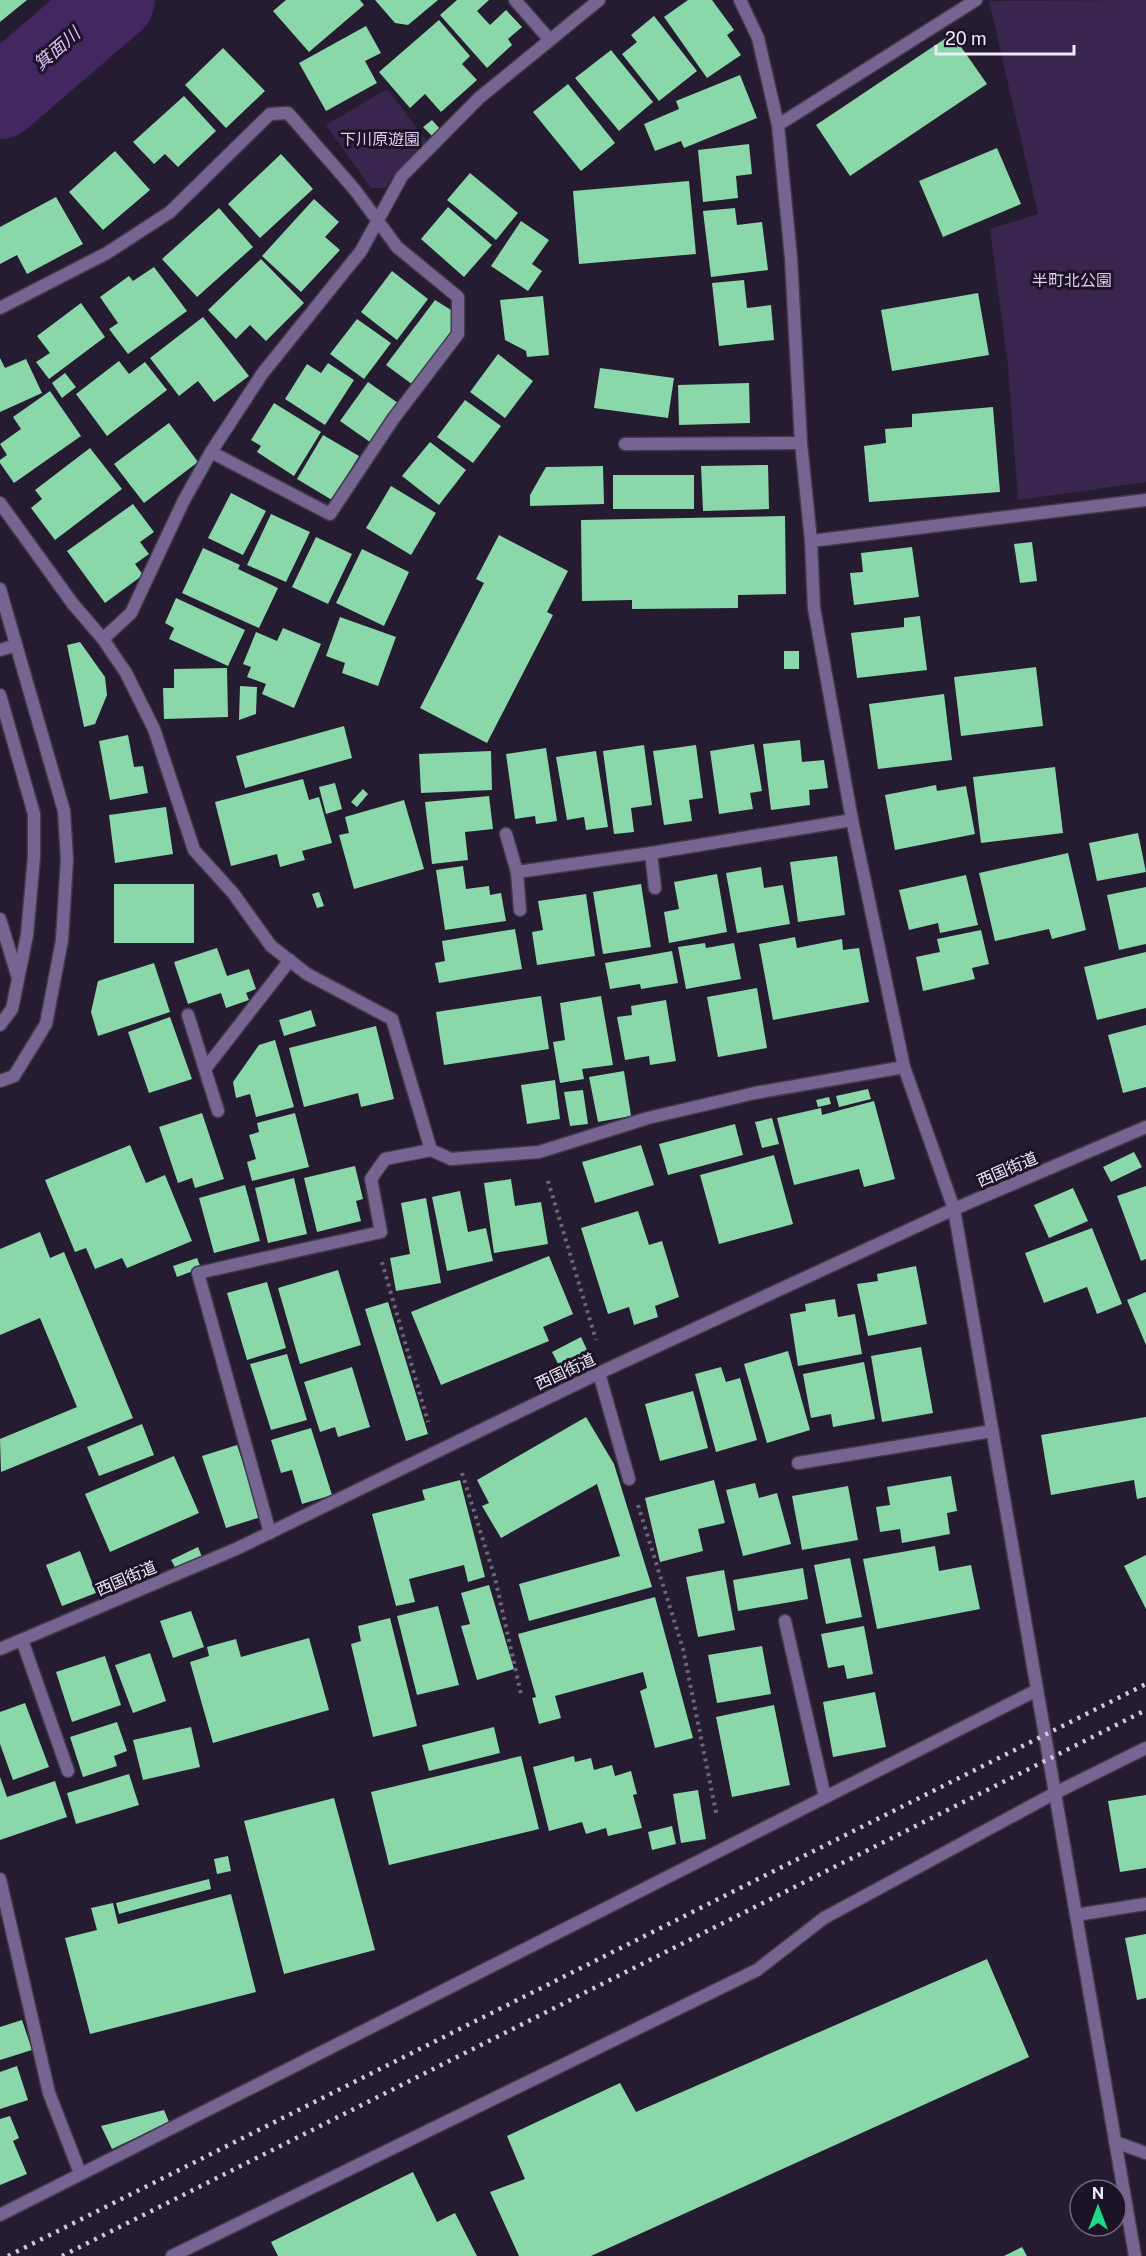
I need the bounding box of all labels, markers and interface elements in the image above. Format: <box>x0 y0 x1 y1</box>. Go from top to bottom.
scale bar <box>936 18 1074 56</box>
water label: 箕面川 <box>29 22 85 74</box>
text: 20 m <box>945 28 987 49</box>
park label: 下川原遊園 <box>340 130 420 149</box>
park label: 半町北公園 <box>1032 271 1112 290</box>
street label: 西国街道 <box>974 1148 1040 1191</box>
street label: 西国街道 <box>532 1349 598 1394</box>
street label: 西国街道 <box>93 1557 159 1600</box>
north arrow <box>1068 2178 1128 2238</box>
text: N <box>1092 2184 1104 2203</box>

